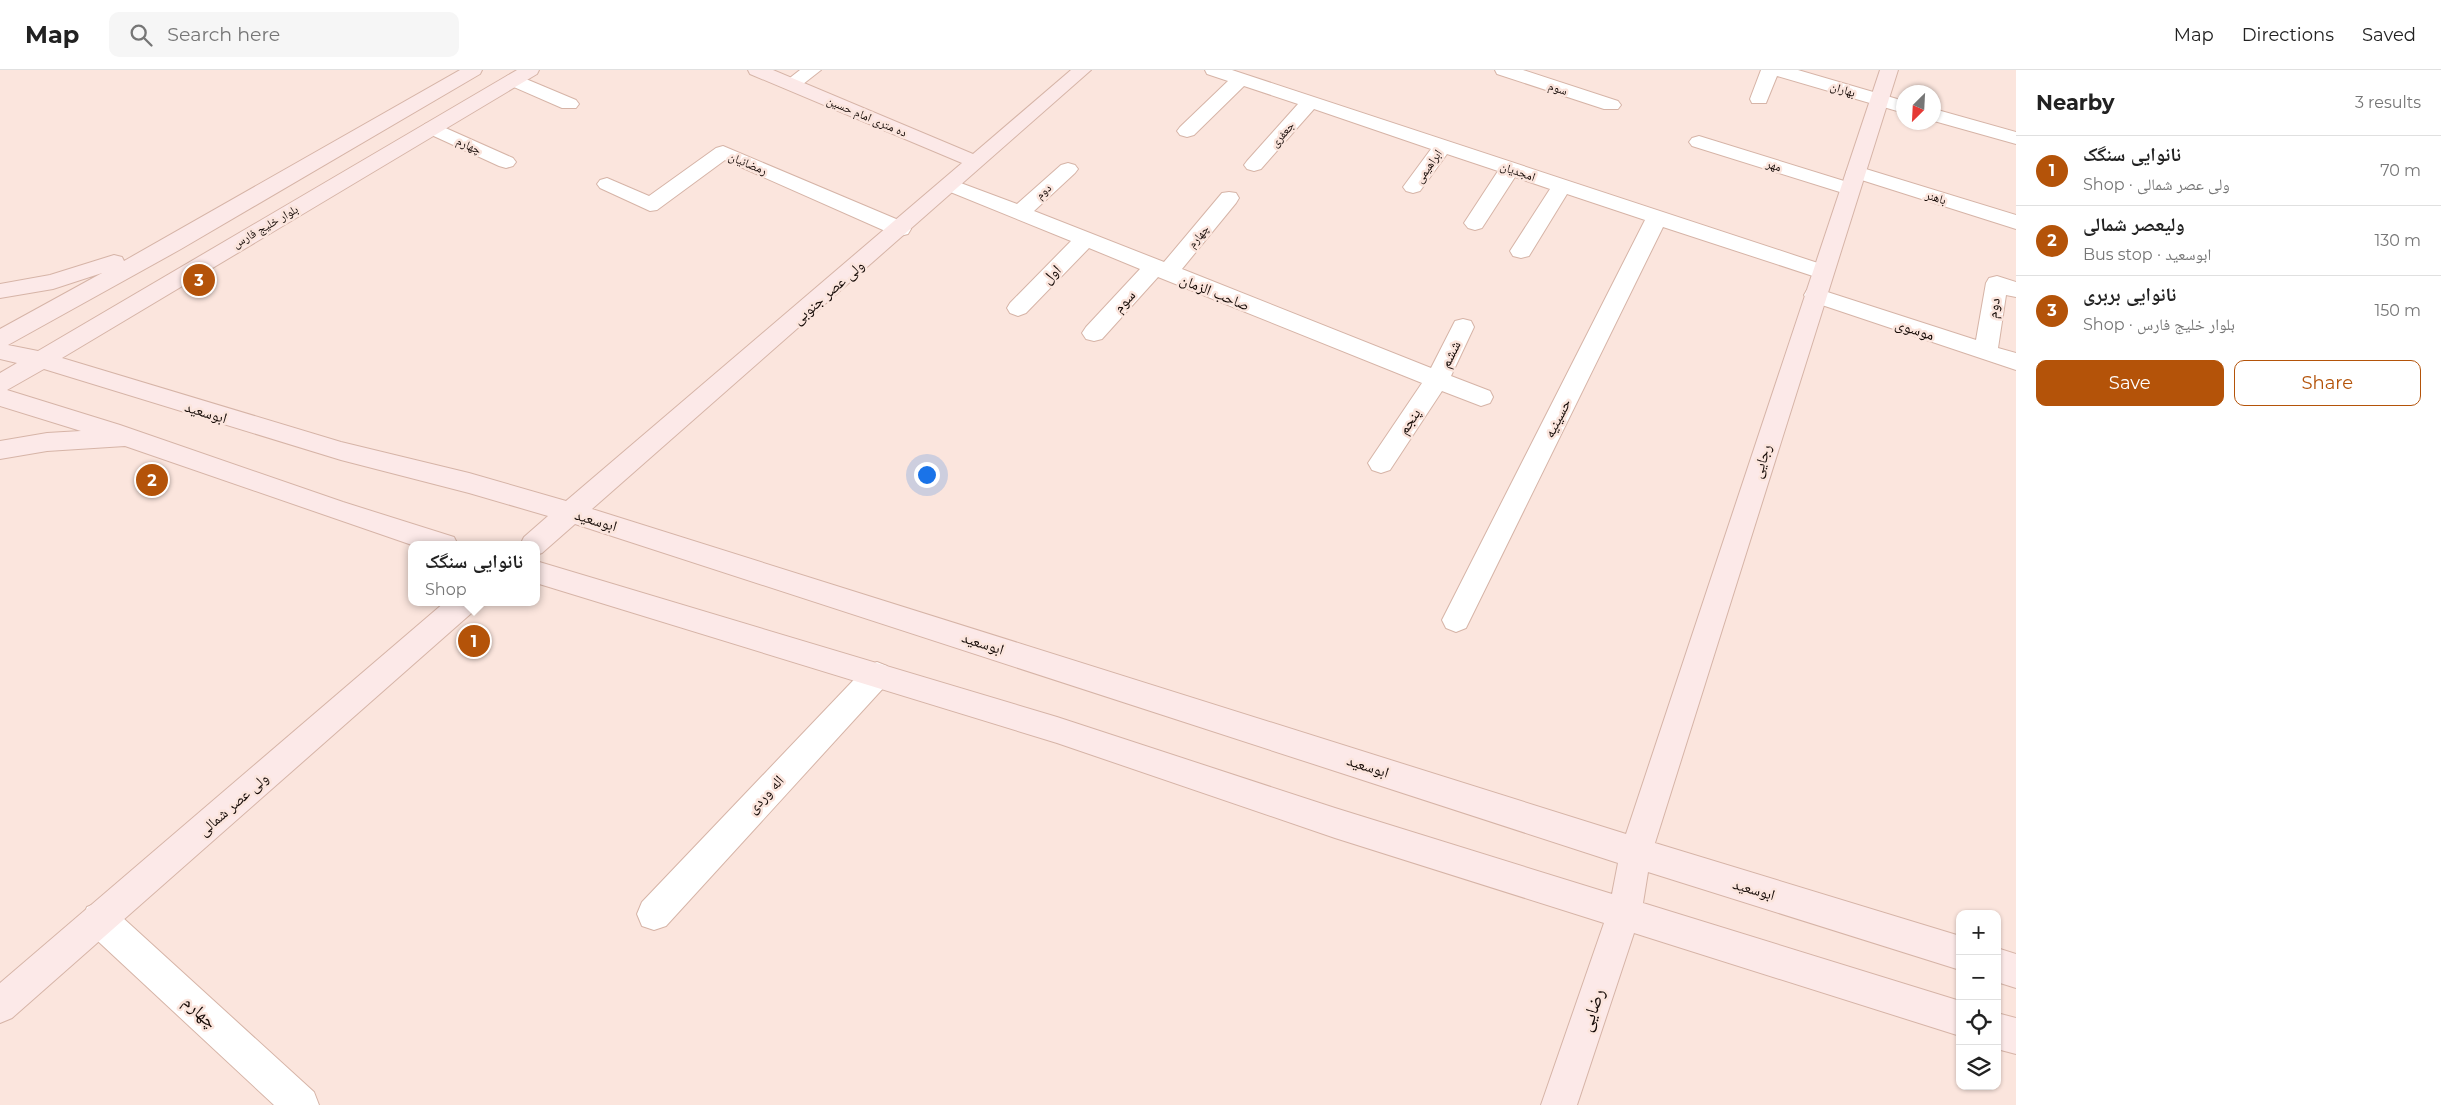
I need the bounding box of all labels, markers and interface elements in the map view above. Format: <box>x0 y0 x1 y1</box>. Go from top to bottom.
search box <box>109 12 459 57</box>
text: Map <box>25 20 79 49</box>
icon: search <box>127 21 155 49</box>
text: Search here <box>167 23 280 46</box>
text: Map <box>2174 24 2214 46</box>
text: Directions <box>2242 24 2334 46</box>
text: Saved <box>2362 24 2416 46</box>
street label: سوم <box>1546 78 1570 99</box>
street label: بهاران <box>1829 78 1857 100</box>
north arrow <box>1896 85 1941 130</box>
text: Nearby <box>2036 90 2115 115</box>
street label: ده متری امام حسین <box>824 92 909 141</box>
text: 3 results <box>2355 93 2421 112</box>
street label: جعفری <box>1267 118 1298 150</box>
street label: چهارم <box>454 133 484 158</box>
text: نانوایی سنگک <box>2083 143 2181 166</box>
street label: ابراهیمی <box>1411 146 1445 186</box>
street label: رمضانیان <box>727 148 770 178</box>
street label: مهر <box>1764 155 1783 174</box>
street label: امجدیان <box>1498 158 1538 184</box>
text: 1 <box>2049 161 2055 180</box>
text: 70 m <box>2380 161 2421 180</box>
text: Shop · ولی عصر شمالی <box>2083 175 2230 194</box>
street label: دوم <box>1032 180 1055 203</box>
street label: باهنر <box>1923 186 1948 208</box>
street label: بلوار خلیج فارس <box>229 201 301 251</box>
text: ولیعصر شمالی <box>2083 213 2185 236</box>
street label: چهارم <box>1184 221 1213 251</box>
text: 2 <box>2047 231 2057 250</box>
text: 130 m <box>2374 231 2421 250</box>
text: Bus stop · ابوسعید <box>2083 245 2211 264</box>
street label: ولی عصر جنوبی <box>788 256 868 329</box>
street label: اول <box>1037 260 1065 288</box>
pin: 3 <box>183 261 215 299</box>
street label: صاحب الزمان <box>1177 269 1253 316</box>
text: نانوایی بربری <box>2083 283 2176 306</box>
street label: سوم <box>1109 286 1140 317</box>
street label: دوم <box>1982 296 2005 320</box>
text: 3 <box>2047 301 2057 320</box>
text: 150 m <box>2374 301 2421 320</box>
street label: موسوی <box>1893 314 1937 345</box>
text: Shop · بلوار خلیج فارس <box>2083 315 2235 334</box>
street label: ششم <box>1435 337 1466 371</box>
button: Save <box>2036 360 2224 406</box>
button: Share <box>2234 360 2421 406</box>
street label: حسینیه <box>1539 395 1575 441</box>
street label: ابوسعید <box>183 397 229 427</box>
street label: پنجم <box>1393 404 1425 438</box>
street label: رجایی <box>1747 441 1776 481</box>
pin: 2 <box>136 461 168 499</box>
your location <box>914 462 940 488</box>
street label: ابوسعید <box>573 505 619 535</box>
popup <box>408 541 540 606</box>
text: نانوایی سنگک <box>425 550 523 573</box>
text: Shop <box>425 580 467 599</box>
pin: 1 <box>458 622 490 660</box>
street label: ابوسعید <box>959 627 1007 659</box>
street label: ابوسعید <box>1344 750 1392 782</box>
street label: ولی عصر شمالی <box>194 768 273 840</box>
street label: اله وردی <box>742 771 788 818</box>
street label: ابوسعید <box>1731 874 1777 904</box>
map controls <box>1956 910 2001 1090</box>
button: + <box>1956 910 2001 955</box>
button: − <box>1956 955 2001 1000</box>
street label: رضایی <box>1574 985 1610 1034</box>
street label: چهارم <box>178 991 222 1034</box>
button: locate <box>1956 1000 2001 1045</box>
button: layers <box>1956 1045 2001 1090</box>

